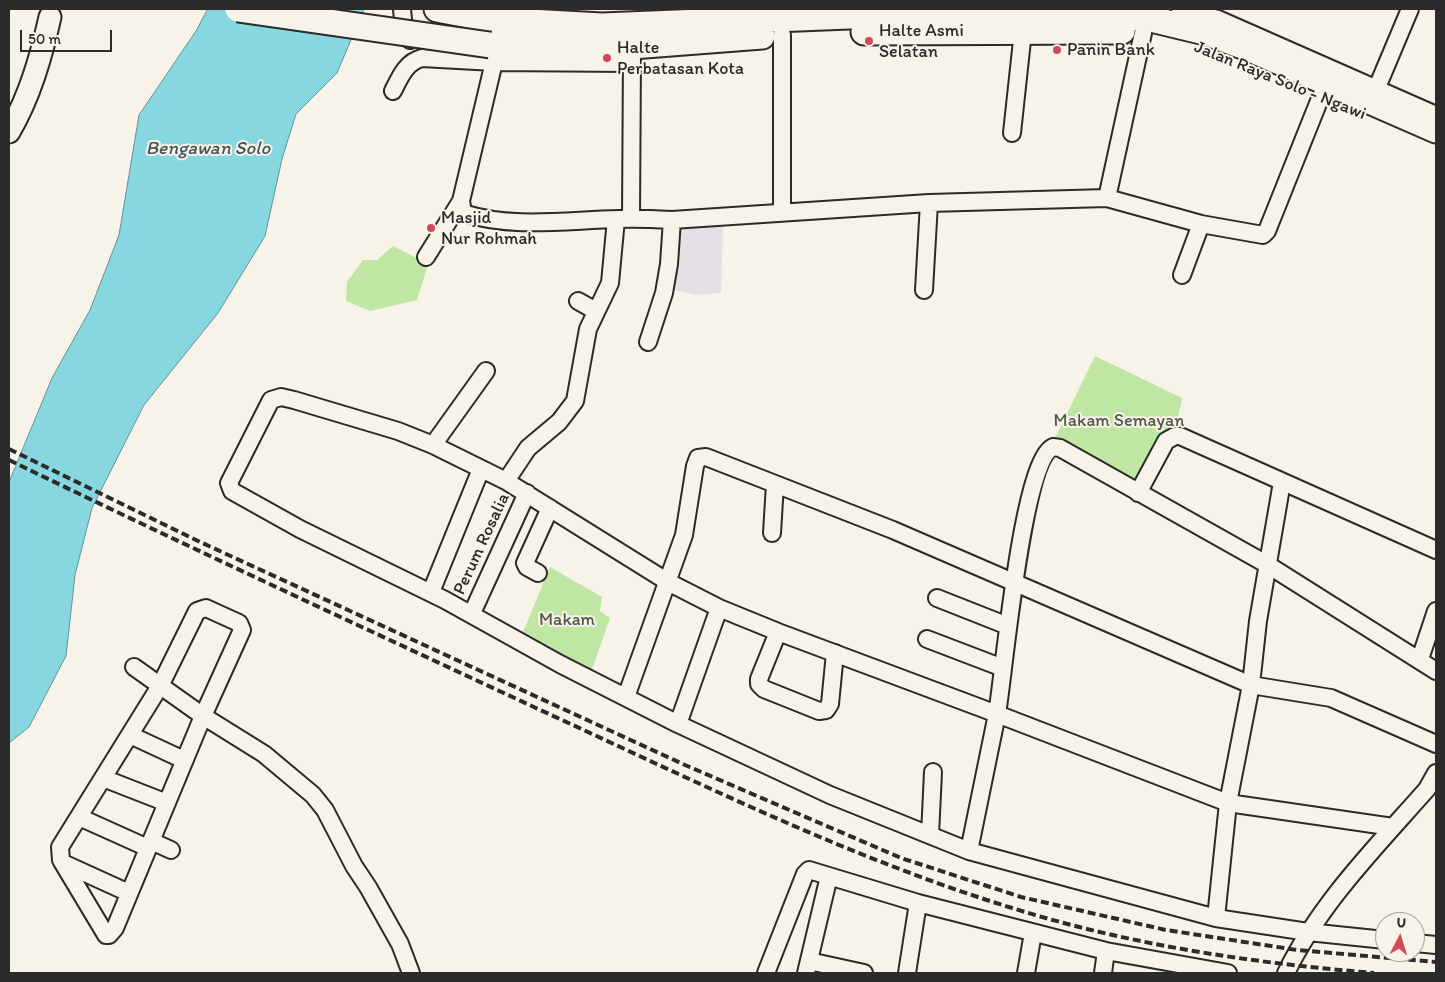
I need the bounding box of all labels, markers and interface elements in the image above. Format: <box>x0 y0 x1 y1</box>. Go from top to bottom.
scale bar <box>22 20 115 52</box>
place label: Halte Asmi Selatan <box>879 20 964 62</box>
text: 50 m <box>28 30 61 48</box>
marker: Halte Asmi Selatan <box>863 35 875 47</box>
place label: Halte Perbatasan Kota <box>617 37 744 80</box>
street label: Jalan Raya Solo - Ngawi <box>1191 37 1369 125</box>
place label: Panin Bank <box>1067 39 1155 61</box>
marker: Panin Bank <box>1051 44 1063 56</box>
marker: Halte Perbatasan Kota <box>601 52 613 64</box>
water label: Bengawan Solo <box>146 138 270 160</box>
place label: Masjid Nur Rohmah <box>441 207 537 250</box>
marker: Masjid Nur Rohmah <box>425 222 437 234</box>
park label: Makam Semayan <box>1054 410 1184 432</box>
street label: Perum Rosalia <box>449 490 515 598</box>
park label: Makam <box>539 609 595 631</box>
north arrow <box>1375 912 1425 962</box>
text: U <box>1396 914 1407 931</box>

